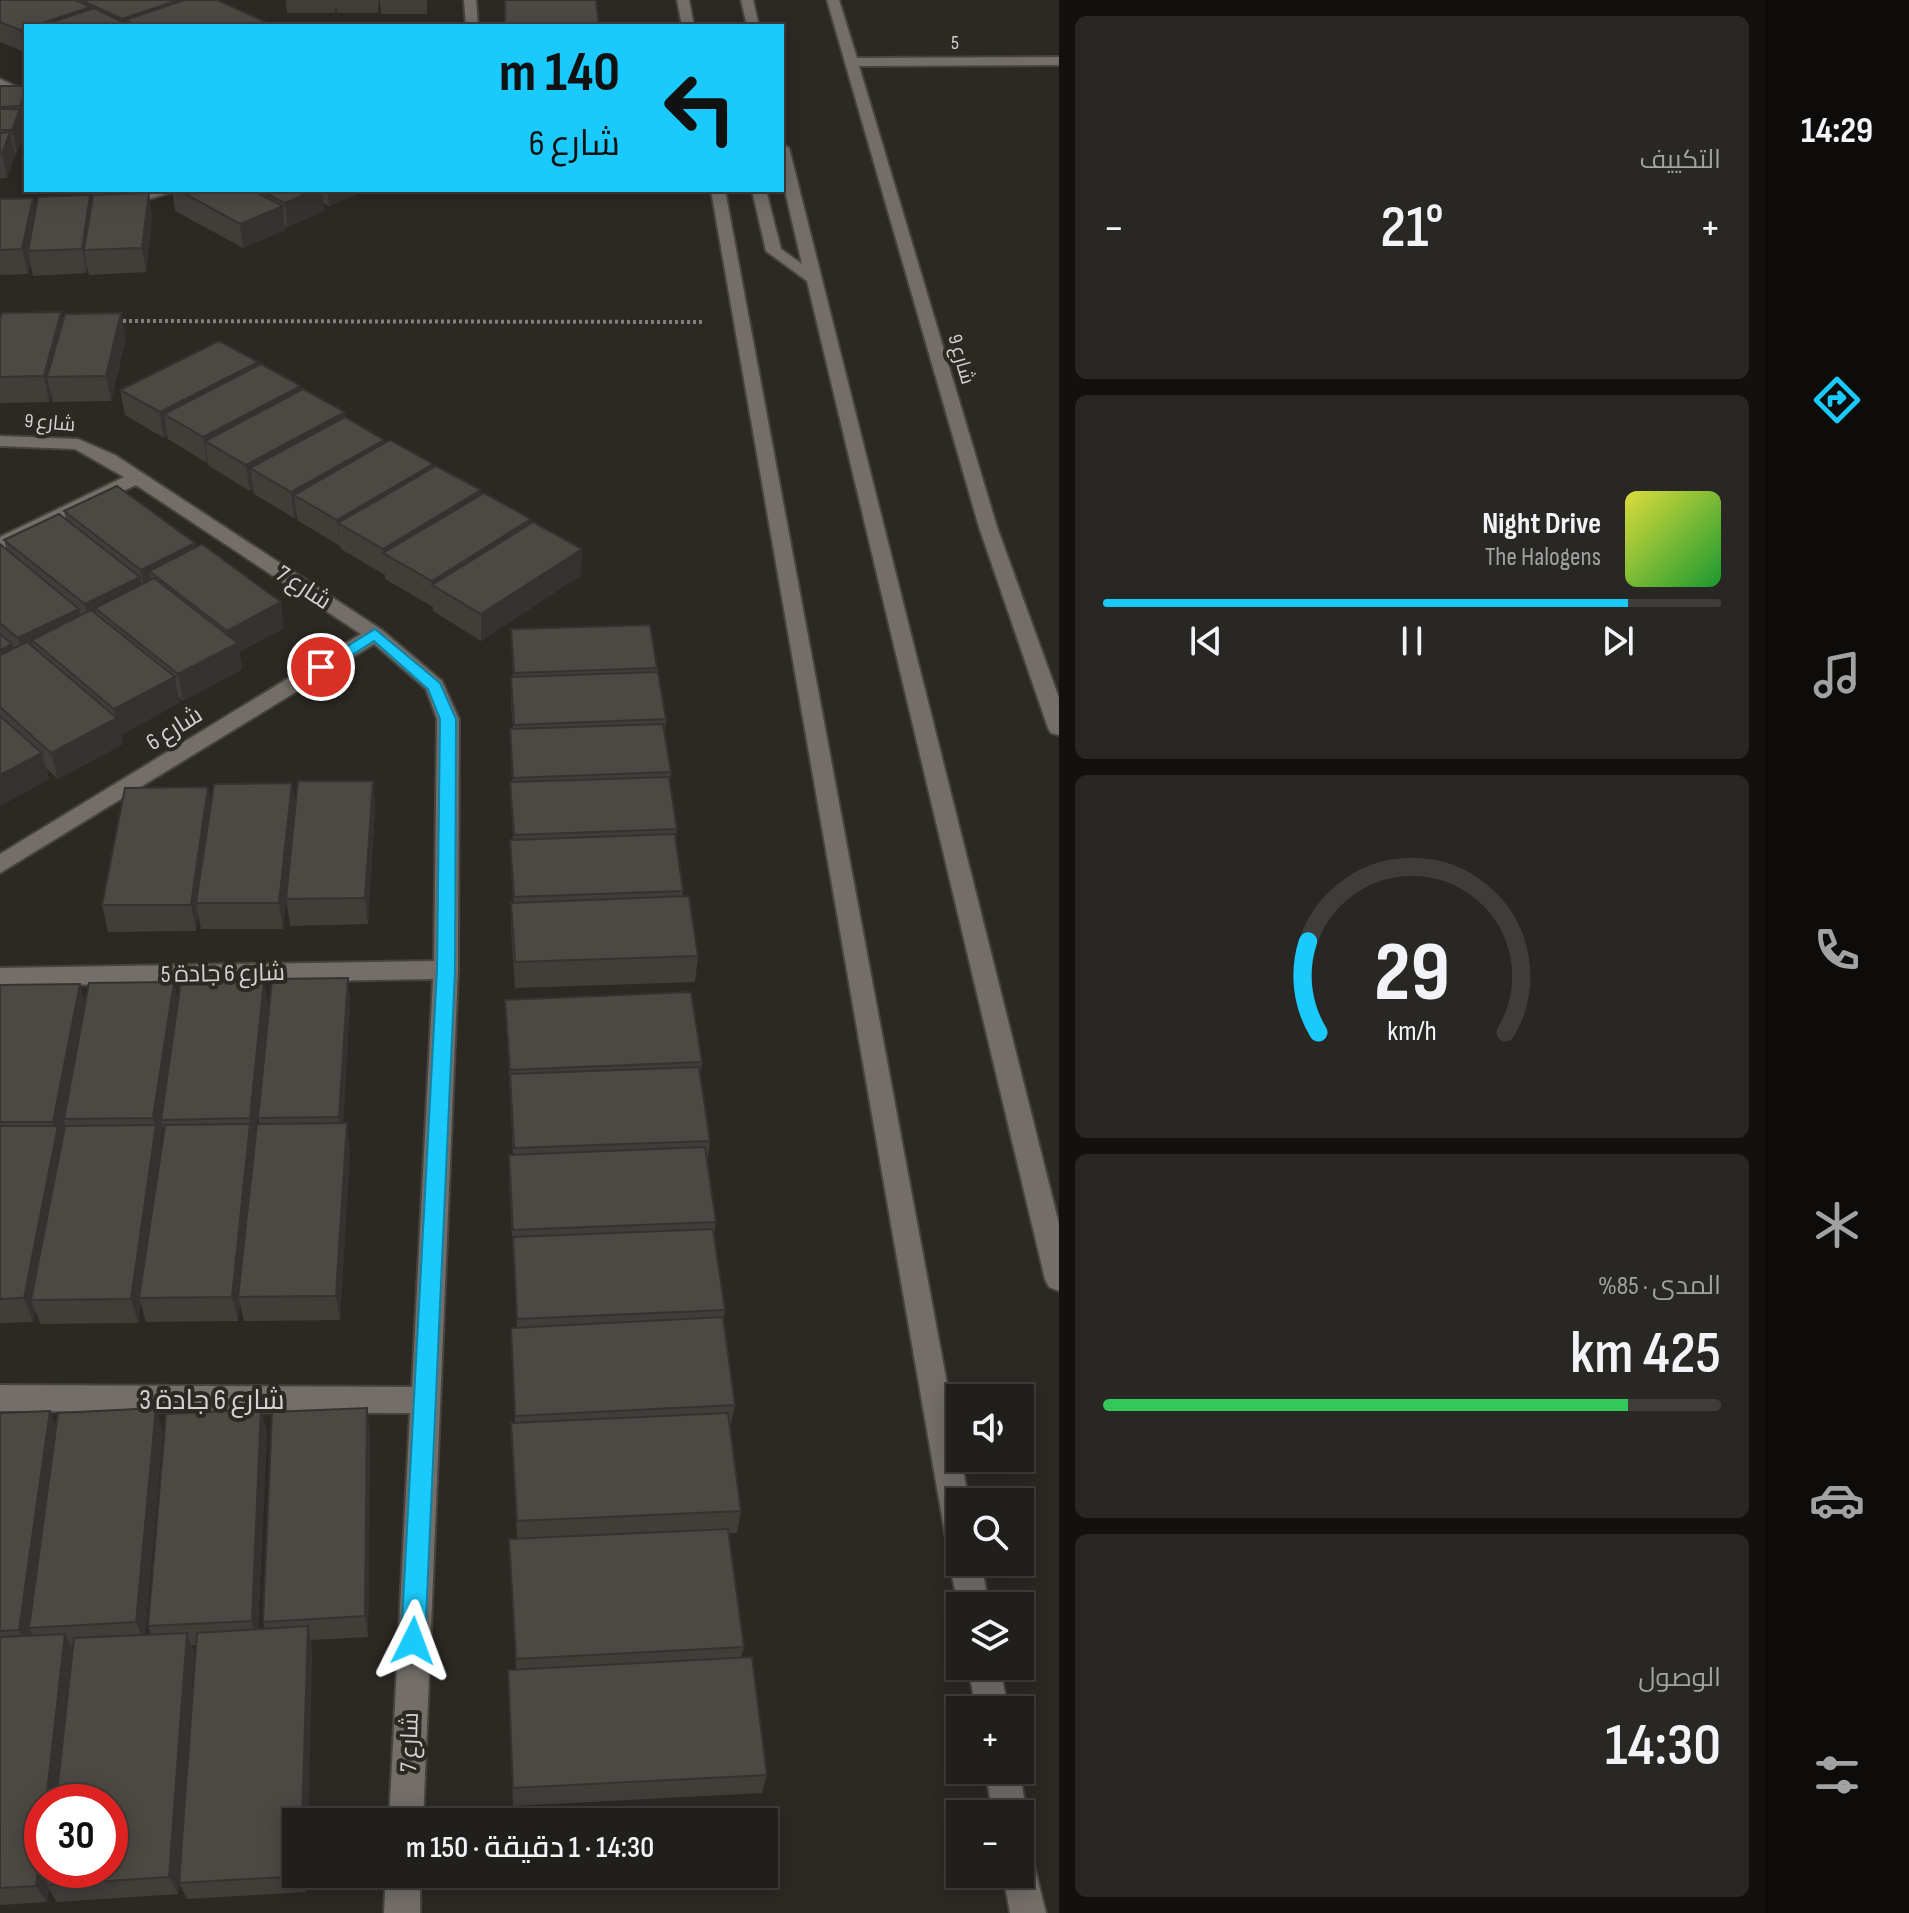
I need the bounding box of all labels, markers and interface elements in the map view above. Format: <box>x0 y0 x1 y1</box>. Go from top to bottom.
street label: 5 <box>951 31 959 55</box>
text: 140 m <box>499 40 620 107</box>
icon: left <box>648 56 752 160</box>
text: 14:29 <box>1801 110 1873 153</box>
text: شارع 6 <box>529 123 620 166</box>
text: التكييف <box>1639 145 1721 176</box>
text: 21° <box>1380 192 1444 264</box>
text: − <box>1103 202 1125 255</box>
text: + <box>1699 202 1721 255</box>
street label: شارع 9 <box>942 332 980 387</box>
icon: directions <box>1809 372 1865 428</box>
street label: شارع 9 <box>23 409 76 438</box>
text: Night Drive <box>1482 506 1601 542</box>
text: The Halogens <box>1485 542 1601 573</box>
street label: شارع 7 <box>270 559 337 617</box>
icon: previous <box>1184 619 1228 663</box>
icon: pause <box>1390 619 1434 663</box>
icon: next <box>1596 619 1640 663</box>
pin <box>287 633 355 701</box>
icon: arrive <box>299 645 343 689</box>
icon: music <box>1809 647 1865 703</box>
street label: شارع 6 <box>141 700 208 758</box>
icon: phone <box>1809 922 1865 978</box>
text: 29 <box>1374 923 1450 1023</box>
street label: شارع 6 جادة 5 <box>161 958 285 990</box>
text: km/h <box>1387 1014 1437 1049</box>
icon: climate <box>1809 1197 1865 1253</box>
text: المدى · 85% <box>1598 1271 1721 1302</box>
text: 425 km <box>1570 1318 1721 1390</box>
street label: شارع 6 جادة 3 <box>139 1384 285 1418</box>
map controls <box>946 1384 1034 1888</box>
button: sound <box>946 1384 1034 1472</box>
icon: car <box>1809 1472 1865 1528</box>
button: search <box>946 1488 1034 1576</box>
button: layers <box>946 1592 1034 1680</box>
position arrow <box>371 1599 455 1683</box>
text: الوصول <box>1638 1663 1721 1694</box>
button: + <box>946 1696 1034 1784</box>
text: 14:30 <box>1605 1710 1721 1782</box>
street label: شارع 7 <box>394 1712 426 1773</box>
icon: filters <box>1809 1747 1865 1803</box>
speed limit sign: 30 <box>24 1784 128 1888</box>
button: − <box>946 1800 1034 1888</box>
text: 14:30 · 1 دقيقة · 150 m <box>406 1830 654 1866</box>

